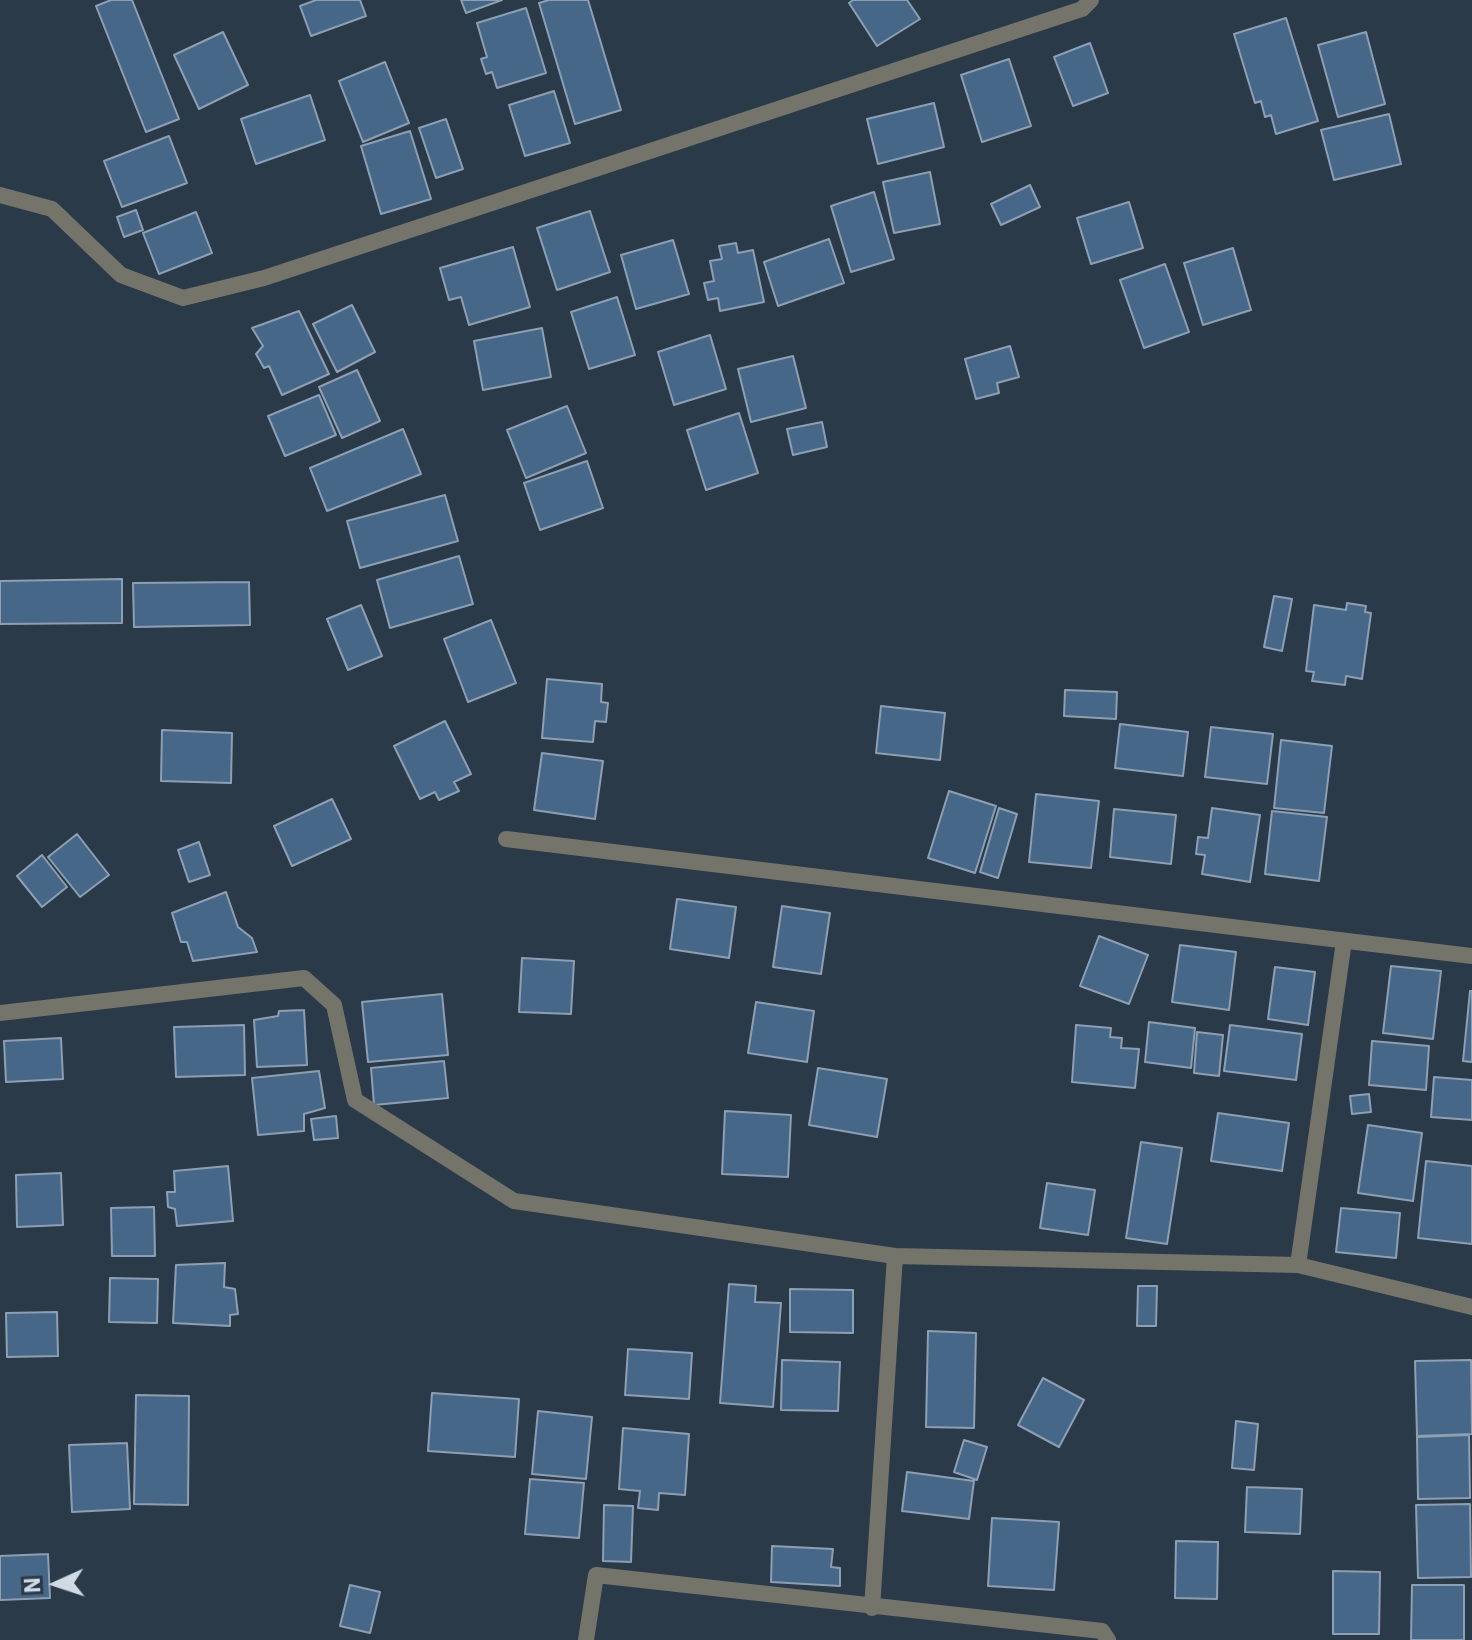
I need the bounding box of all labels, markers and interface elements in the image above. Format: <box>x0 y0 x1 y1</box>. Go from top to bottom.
north arrow <box>16 1544 96 1624</box>
text: N <box>17 1577 46 1594</box>

